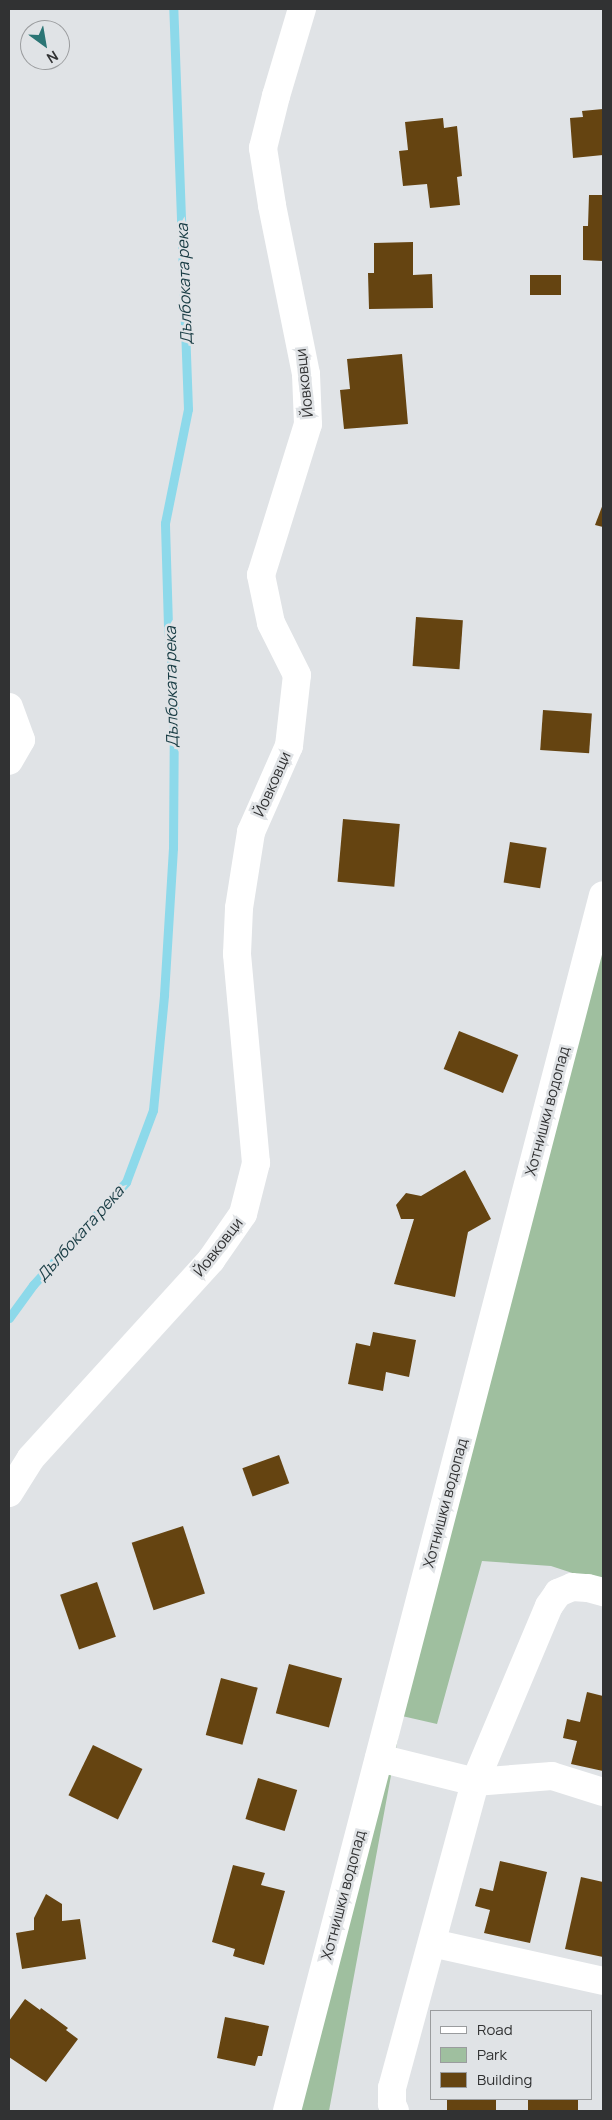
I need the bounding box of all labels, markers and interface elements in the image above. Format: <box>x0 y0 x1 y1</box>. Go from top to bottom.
north arrow <box>20 20 70 70</box>
text: N <box>43 47 62 68</box>
water label: Дълбоката река <box>172 223 196 345</box>
street label: Йовковци <box>291 348 317 418</box>
water label: Дълбоката река <box>160 626 182 748</box>
street label: Йовковци <box>250 749 294 819</box>
street label: Хотнишки водопад <box>521 1044 573 1178</box>
water label: Дълбоката река <box>32 1182 128 1284</box>
street label: Йовковци <box>190 1214 246 1280</box>
street label: Хотнишки водопад <box>419 1436 471 1570</box>
street label: Хотнишки водопад <box>317 1828 369 1962</box>
legend <box>430 2010 592 2100</box>
text: Road <box>477 2019 513 2040</box>
text: Park <box>477 2044 507 2065</box>
text: Building <box>477 2069 532 2090</box>

